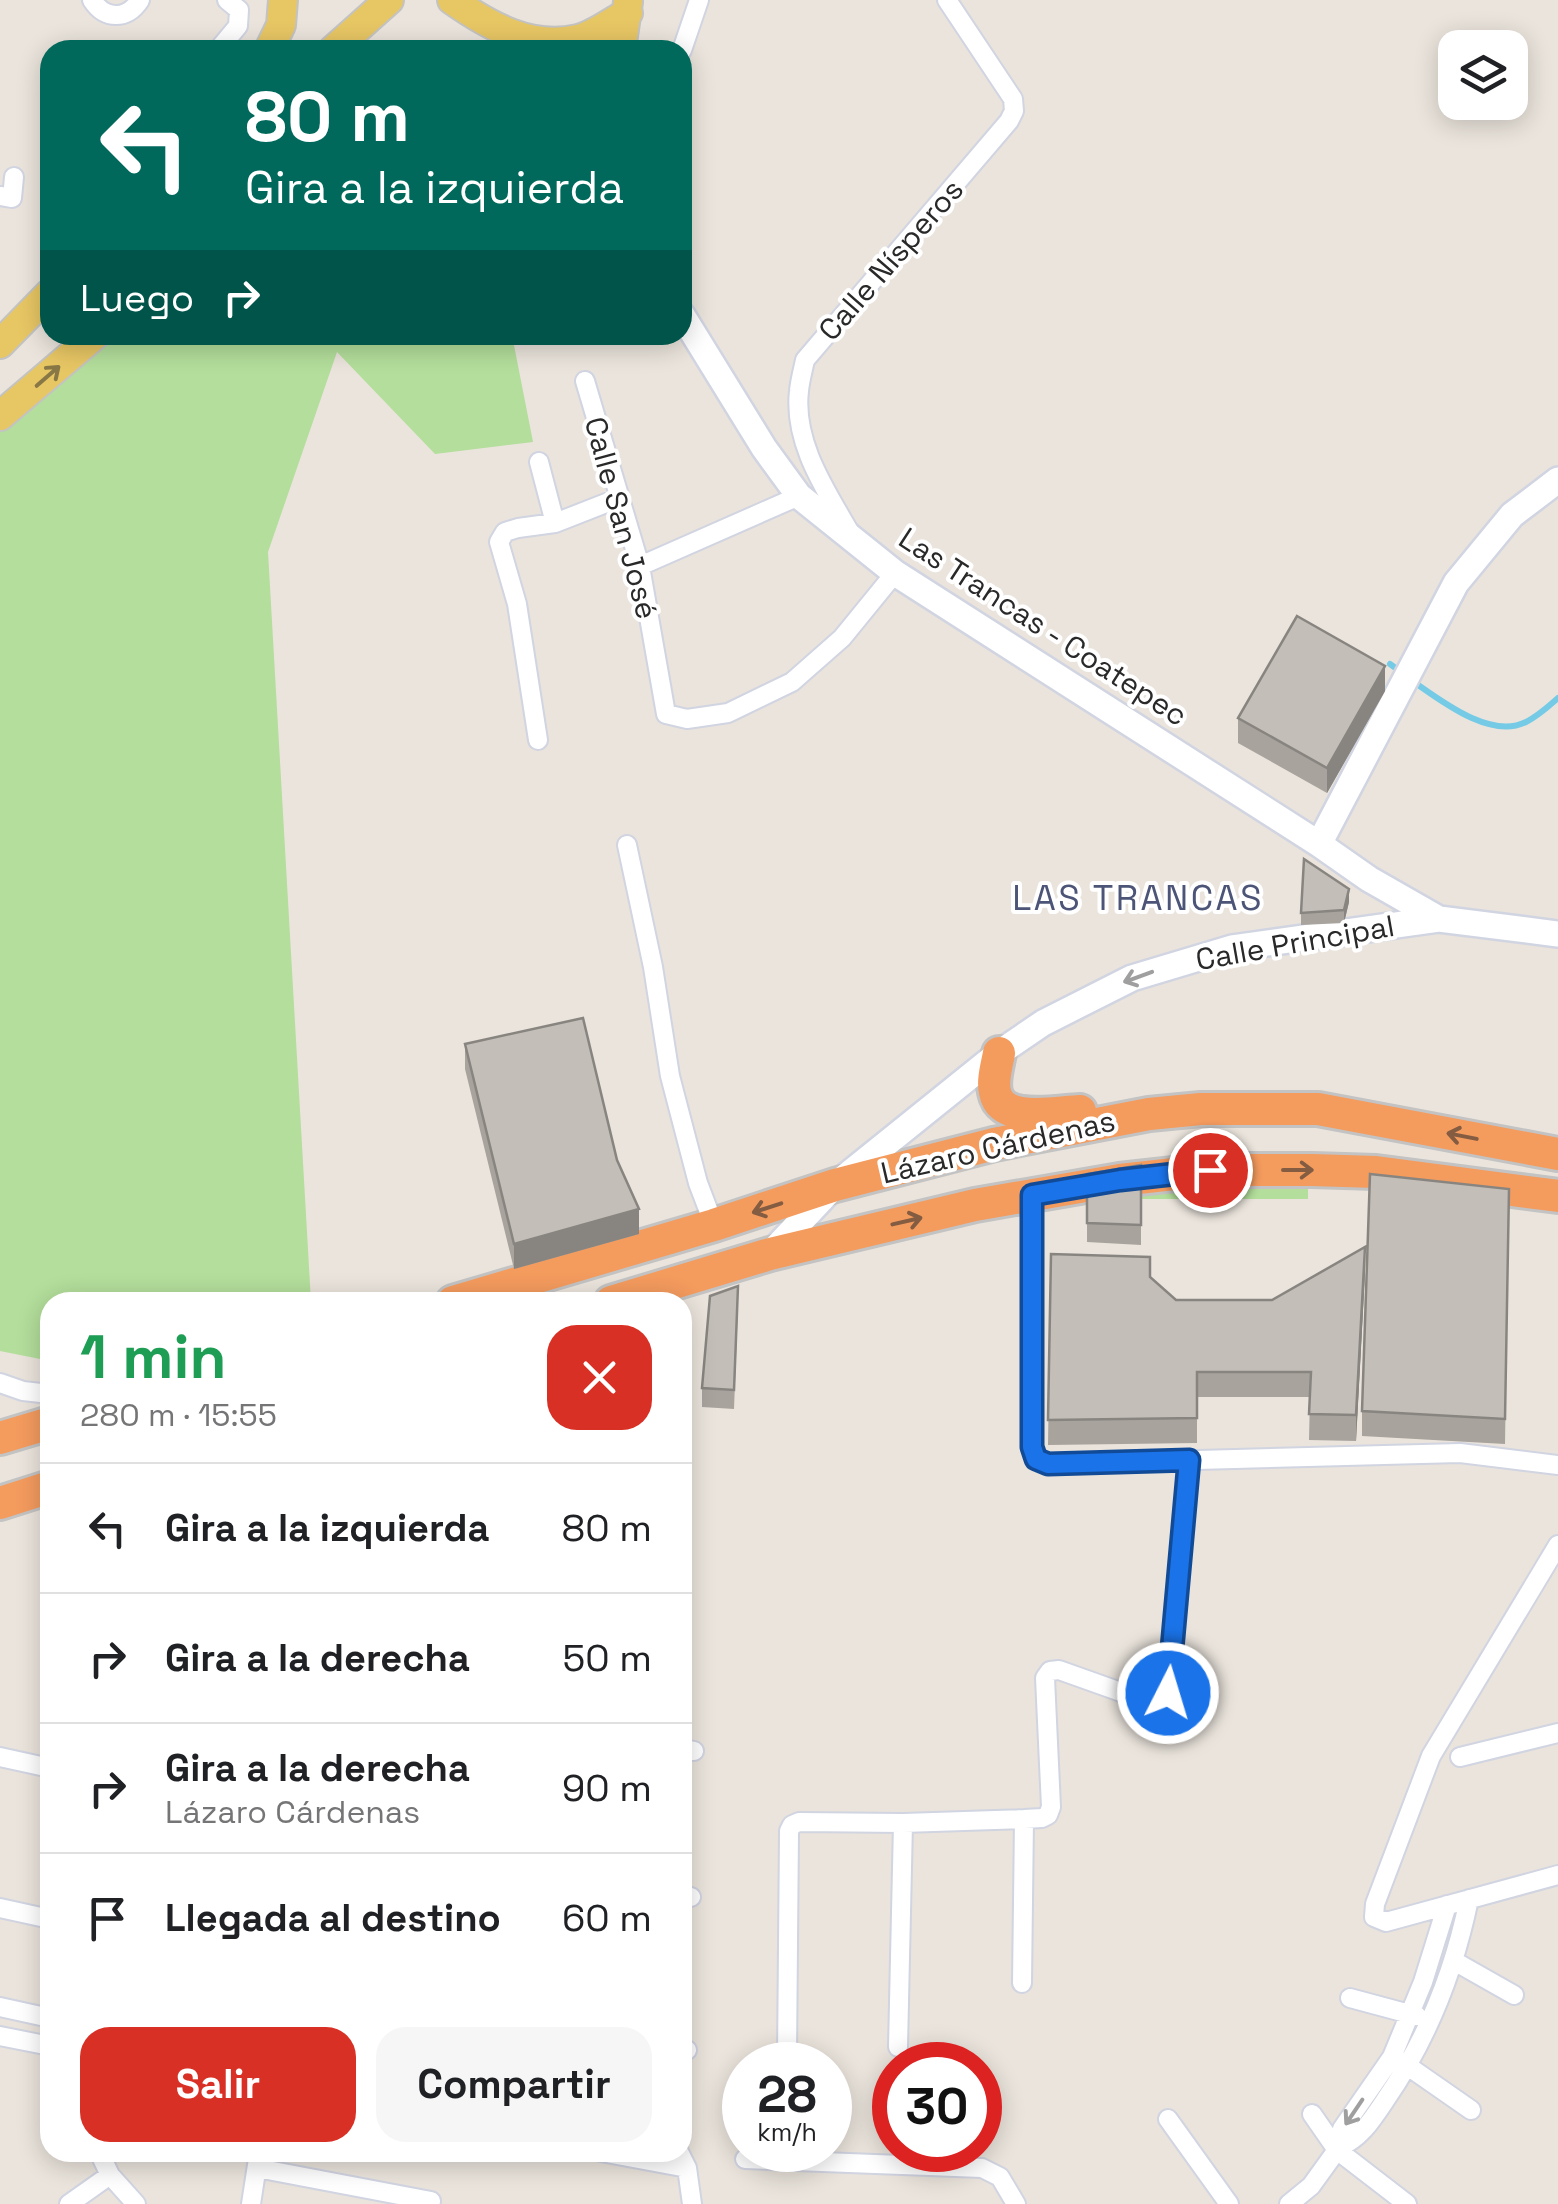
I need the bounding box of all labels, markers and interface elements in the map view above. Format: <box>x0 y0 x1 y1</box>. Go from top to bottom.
map controls <box>1438 30 1528 120</box>
button: layers <box>1438 30 1528 120</box>
text: 80 m <box>245 72 410 161</box>
icon: left <box>80 80 210 210</box>
text: Gira a la izquierda <box>245 159 624 216</box>
street label: Calle Nísperos <box>810 171 972 349</box>
icon: right <box>214 270 269 325</box>
text: Luego <box>80 274 194 322</box>
one-way arrow <box>35 366 61 388</box>
street label: Calle San José <box>576 413 667 623</box>
street label: Las Trancas - Coatepec <box>892 519 1195 735</box>
district label: LAS TRANCAS <box>1012 876 1264 920</box>
street label: Calle Principal <box>1193 906 1397 979</box>
one-way arrow <box>1123 969 1154 987</box>
street label: Lázaro Cárdenas <box>877 1101 1119 1192</box>
one-way arrow <box>1446 1126 1479 1145</box>
pin <box>1168 1128 1253 1213</box>
icon: arrive <box>1183 1143 1238 1198</box>
one-way arrow <box>1280 1160 1313 1180</box>
one-way arrow <box>751 1200 783 1218</box>
one-way arrow <box>890 1211 922 1229</box>
text: 1 min <box>80 1319 227 1396</box>
button: close <box>547 1325 652 1430</box>
text: 280 m · 15:55 <box>80 1395 277 1435</box>
icon: left <box>80 1501 135 1556</box>
text: Gira a la izquierda <box>165 1504 490 1552</box>
text: 80 m <box>562 1504 652 1552</box>
icon: right <box>80 1631 135 1686</box>
text: Gira a la derecha <box>165 1634 470 1682</box>
text: 50 m <box>562 1634 652 1682</box>
position arrow <box>1116 1641 1220 1745</box>
text: Gira a la derecha <box>165 1744 470 1792</box>
icon: right <box>80 1761 135 1816</box>
text: 90 m <box>562 1764 652 1812</box>
text: Lázaro Cárdenas <box>165 1792 420 1832</box>
icon: arrive <box>80 1891 135 1946</box>
text: Llegada al destino <box>165 1894 501 1942</box>
text: 60 m <box>562 1894 652 1942</box>
button: Salir <box>80 2027 356 2142</box>
button: Compartir <box>376 2027 652 2142</box>
speed limit sign: 30 <box>872 2042 1002 2172</box>
text: 28 <box>757 2063 817 2127</box>
one-way arrow <box>1344 2097 1365 2125</box>
text: km/h <box>757 2116 817 2148</box>

